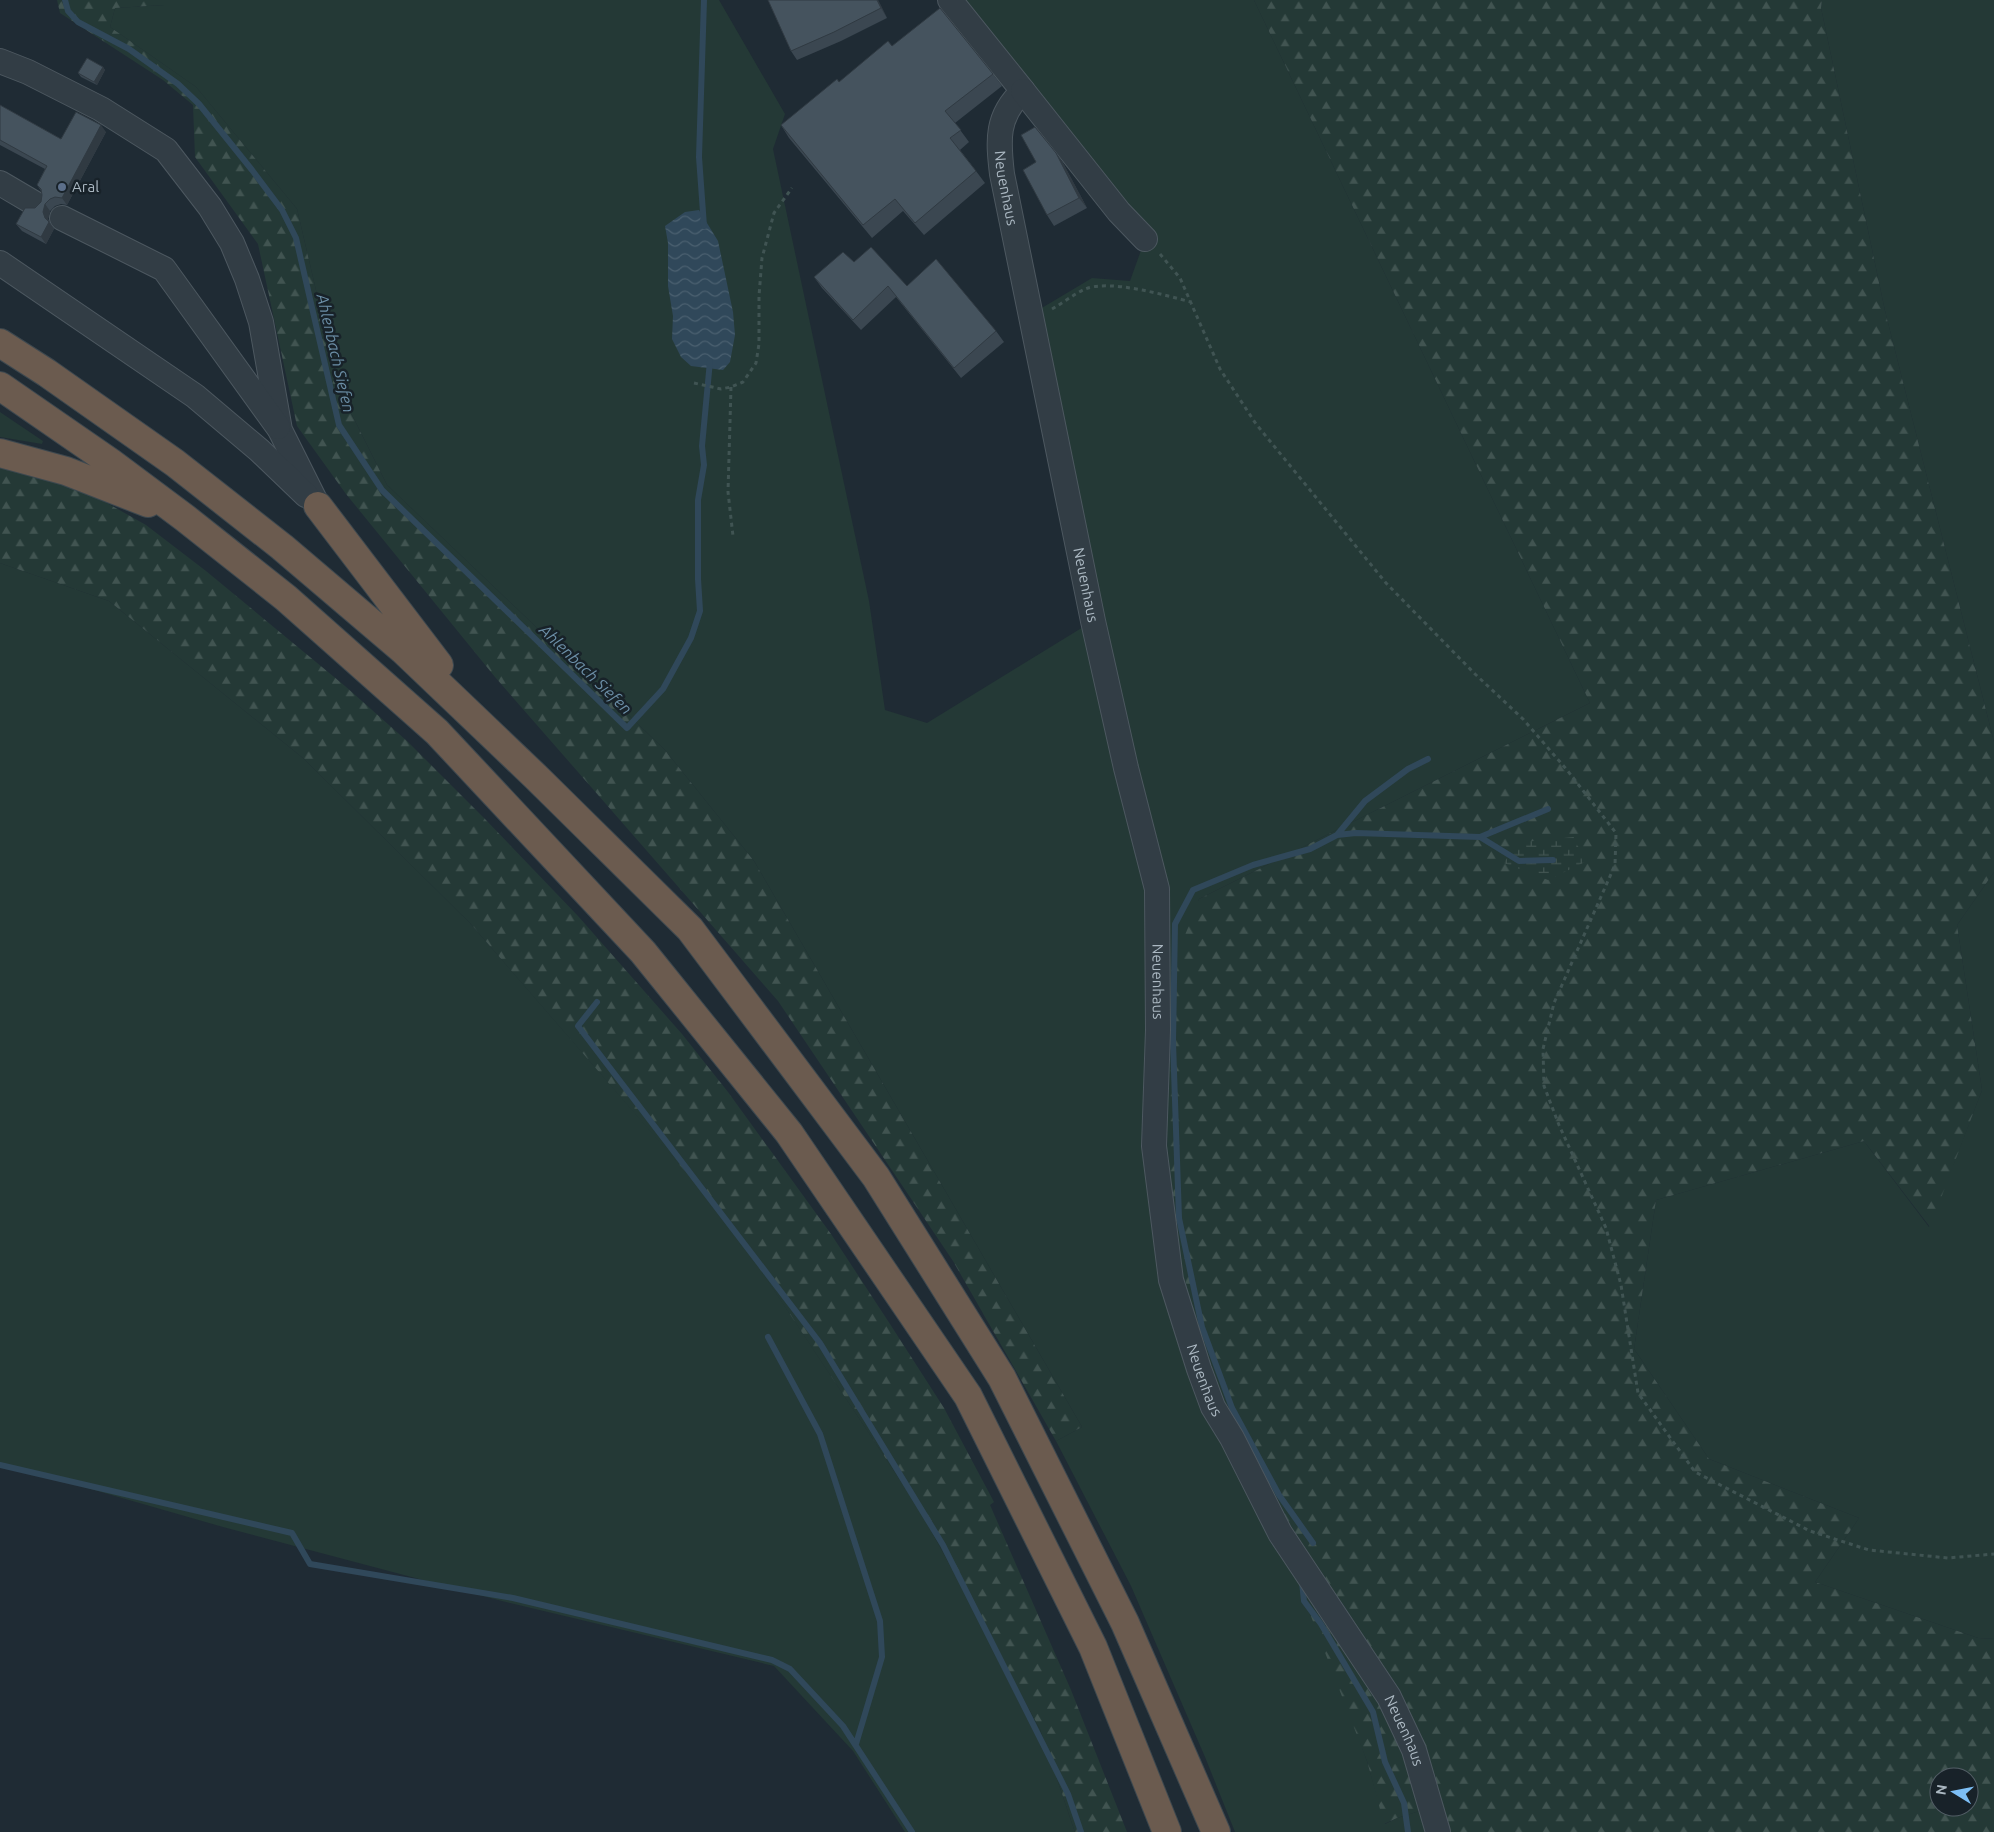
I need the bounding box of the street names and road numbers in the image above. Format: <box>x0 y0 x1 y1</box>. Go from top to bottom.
street label: Neuenhaus <box>992 150 1021 227</box>
street label: Neuenhaus <box>1070 546 1102 624</box>
street label: Neuenhaus <box>1149 944 1167 1020</box>
street label: Neuenhaus <box>1184 1342 1226 1419</box>
street label: Neuenhaus <box>1381 1692 1427 1768</box>

